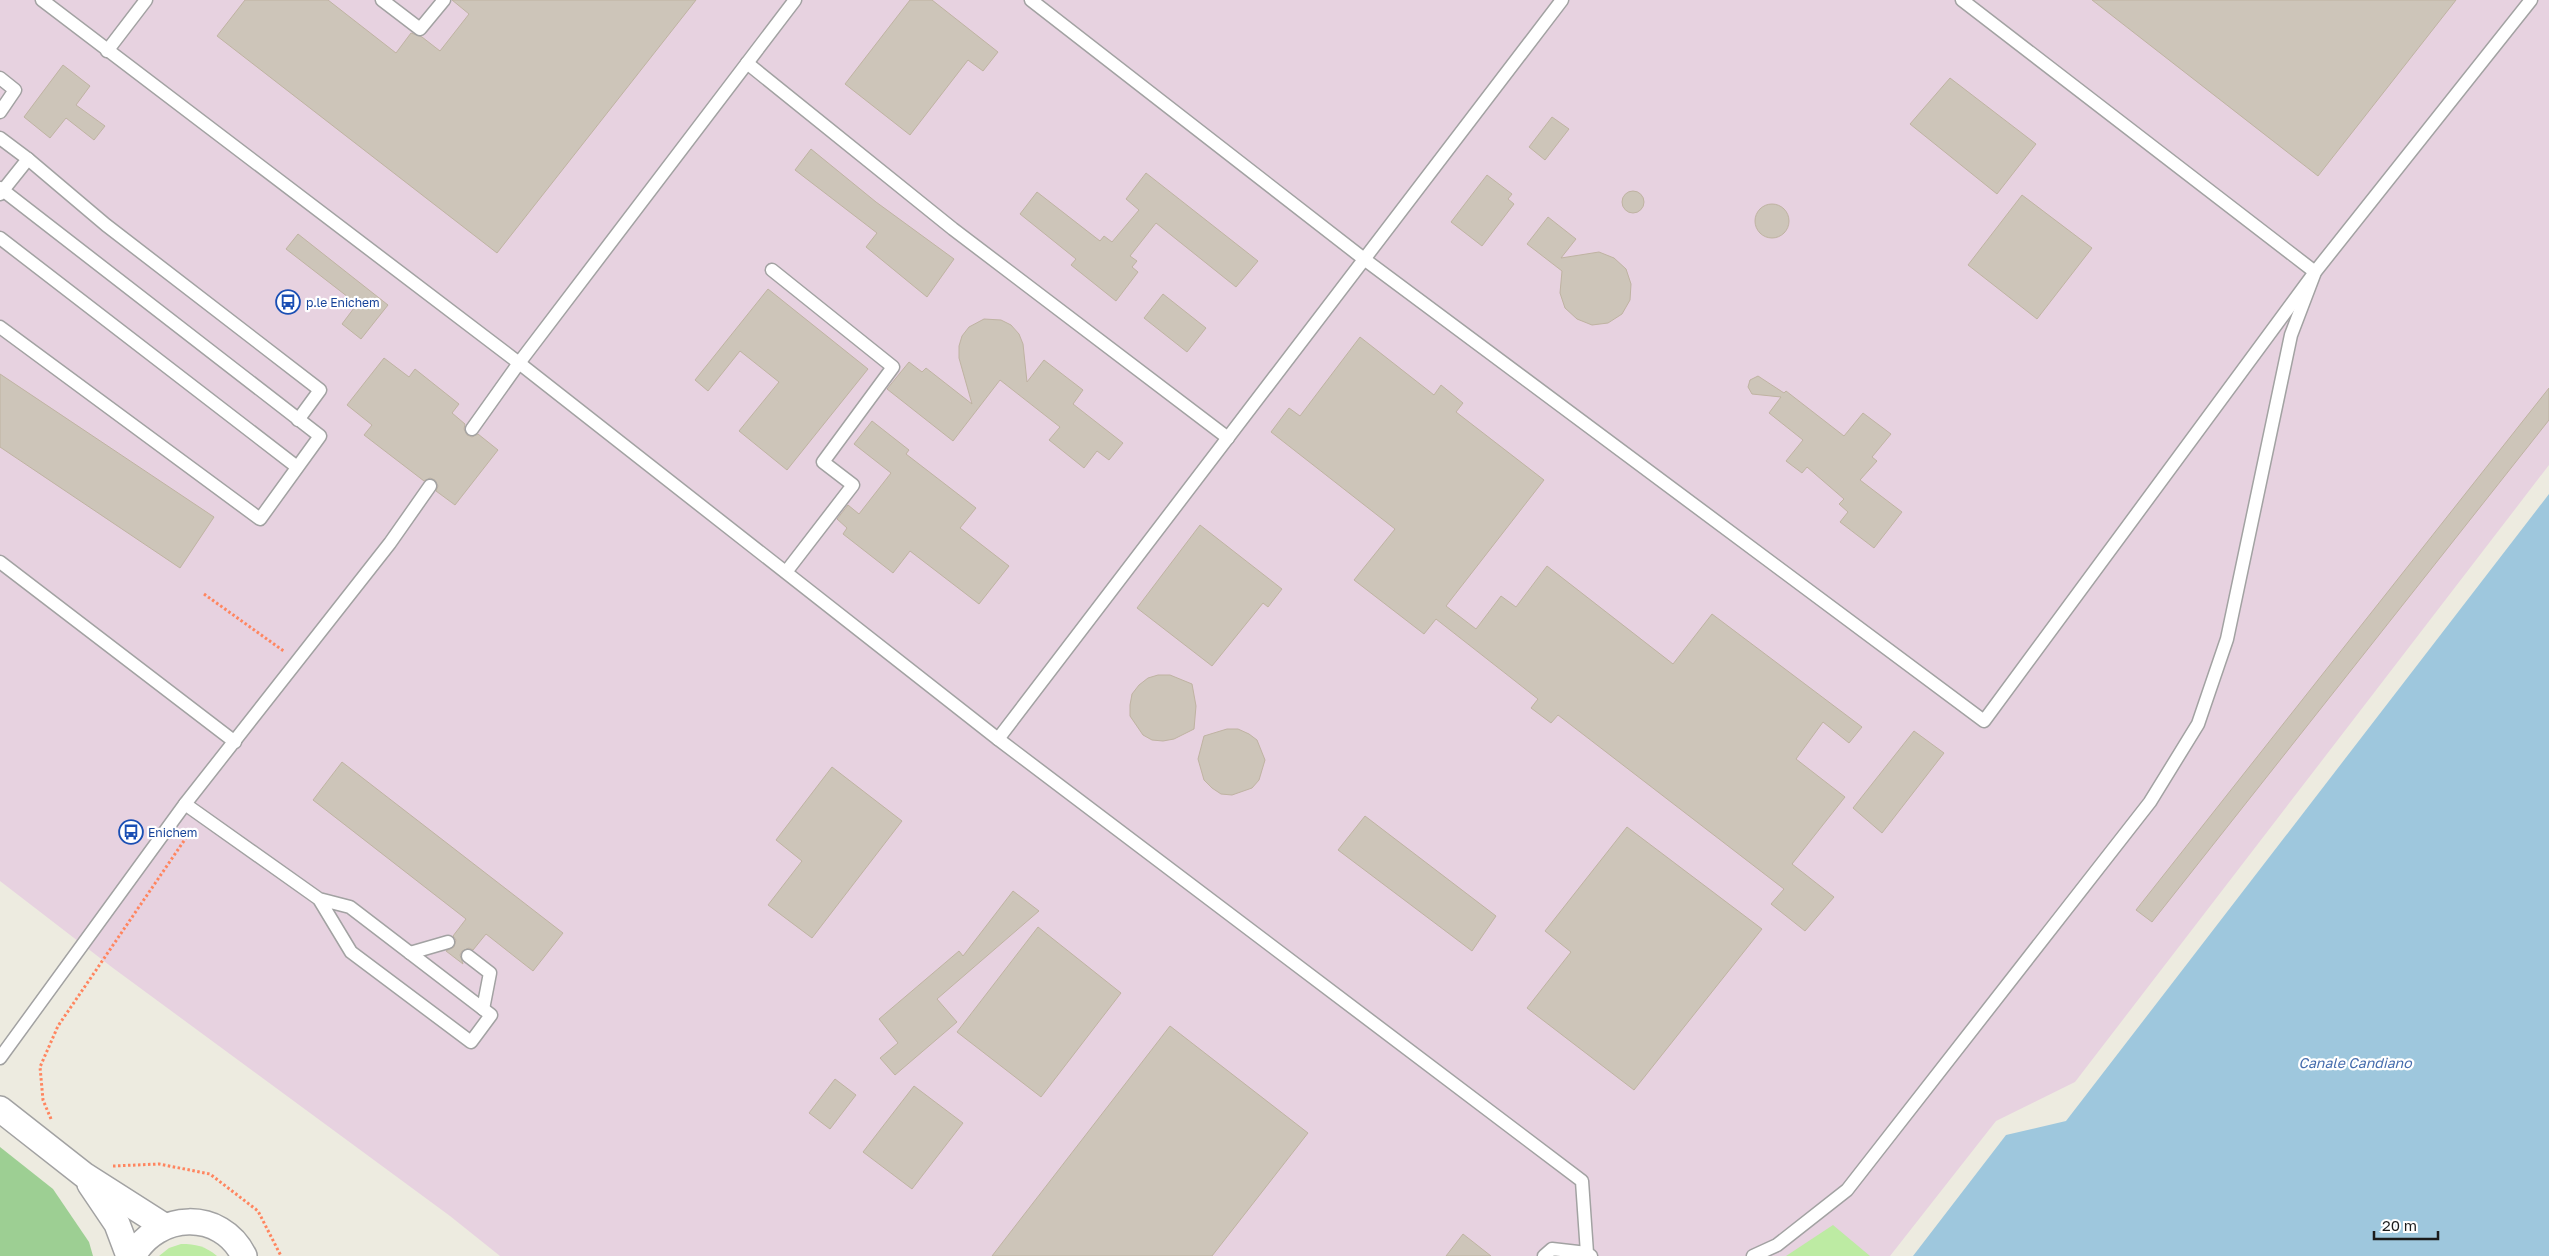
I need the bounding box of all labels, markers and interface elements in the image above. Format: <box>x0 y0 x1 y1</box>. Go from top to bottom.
bus stop icon: p.le Enichem <box>275 289 301 315</box>
place label: p.le Enichem <box>306 295 380 310</box>
bus stop icon: Enichem <box>118 819 144 845</box>
place label: Enichem <box>148 825 197 840</box>
water label: Canale Candiano <box>2298 1054 2413 1071</box>
scale bar <box>2374 1208 2438 1240</box>
text: 20 m <box>2382 1216 2417 1234</box>

